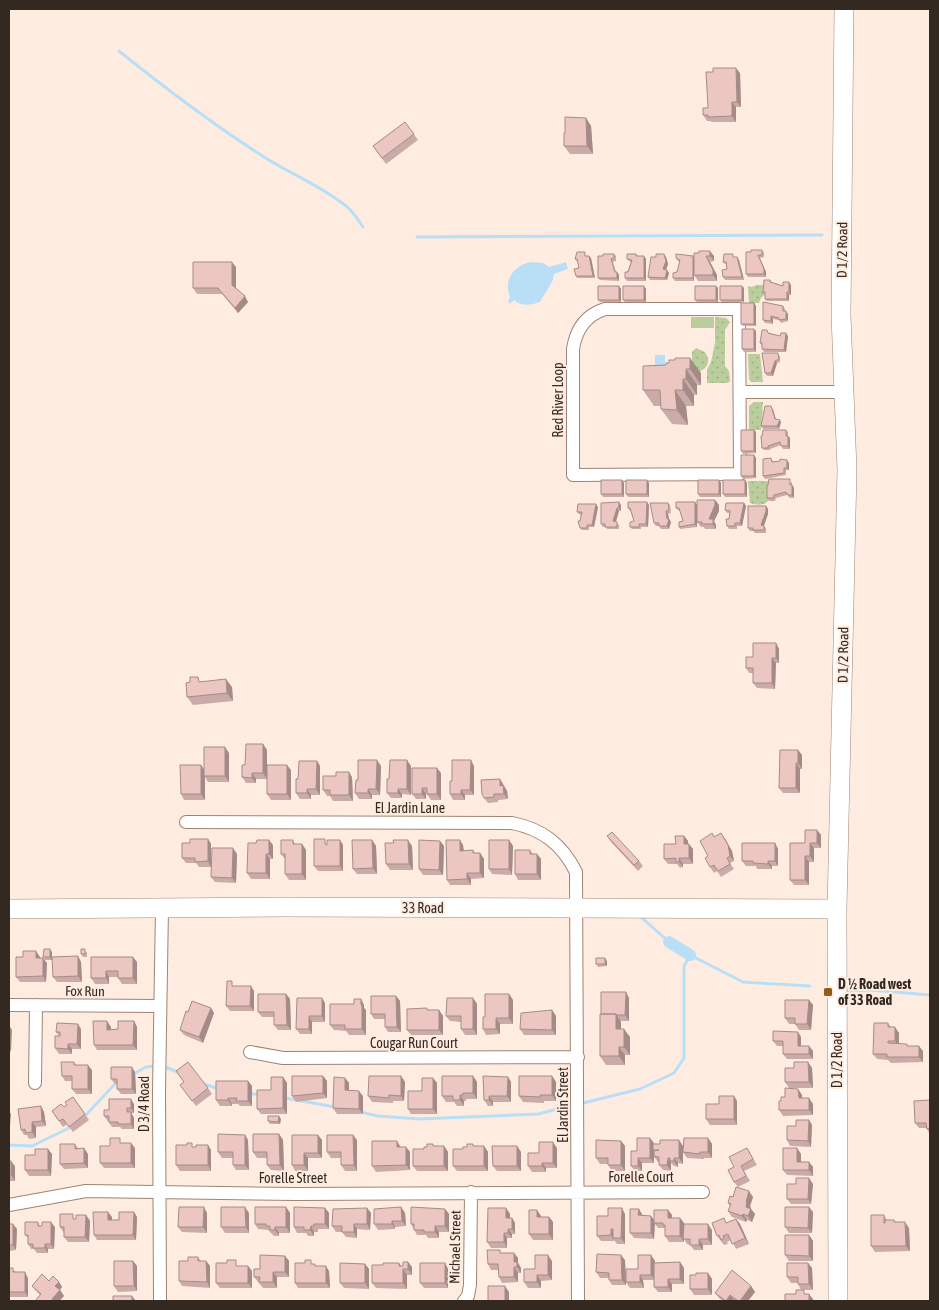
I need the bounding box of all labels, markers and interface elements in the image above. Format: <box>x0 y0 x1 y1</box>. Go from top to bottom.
street label: D 1/2 Road <box>834 222 850 278</box>
street label: Red River Loop <box>550 362 566 438</box>
street label: D 1/2 Road <box>835 627 851 683</box>
street label: El Jardin Lane <box>375 800 445 816</box>
street label: 33 Road <box>402 900 444 916</box>
place label: D ½ Road west of 33 Road <box>838 976 911 1008</box>
street label: Fox Run <box>65 983 105 999</box>
marker: D ½ Road west of 33 Road <box>822 986 834 998</box>
street label: D 1/2 Road <box>829 1032 845 1088</box>
street label: Cougar Run Court <box>370 1035 458 1051</box>
street label: El Jardin Street <box>555 1067 571 1143</box>
street label: D 3/4 Road <box>136 1076 152 1132</box>
street label: Forelle Court <box>608 1169 674 1185</box>
street label: Forelle Street <box>259 1170 327 1186</box>
street label: Michael Street <box>446 1210 464 1284</box>

